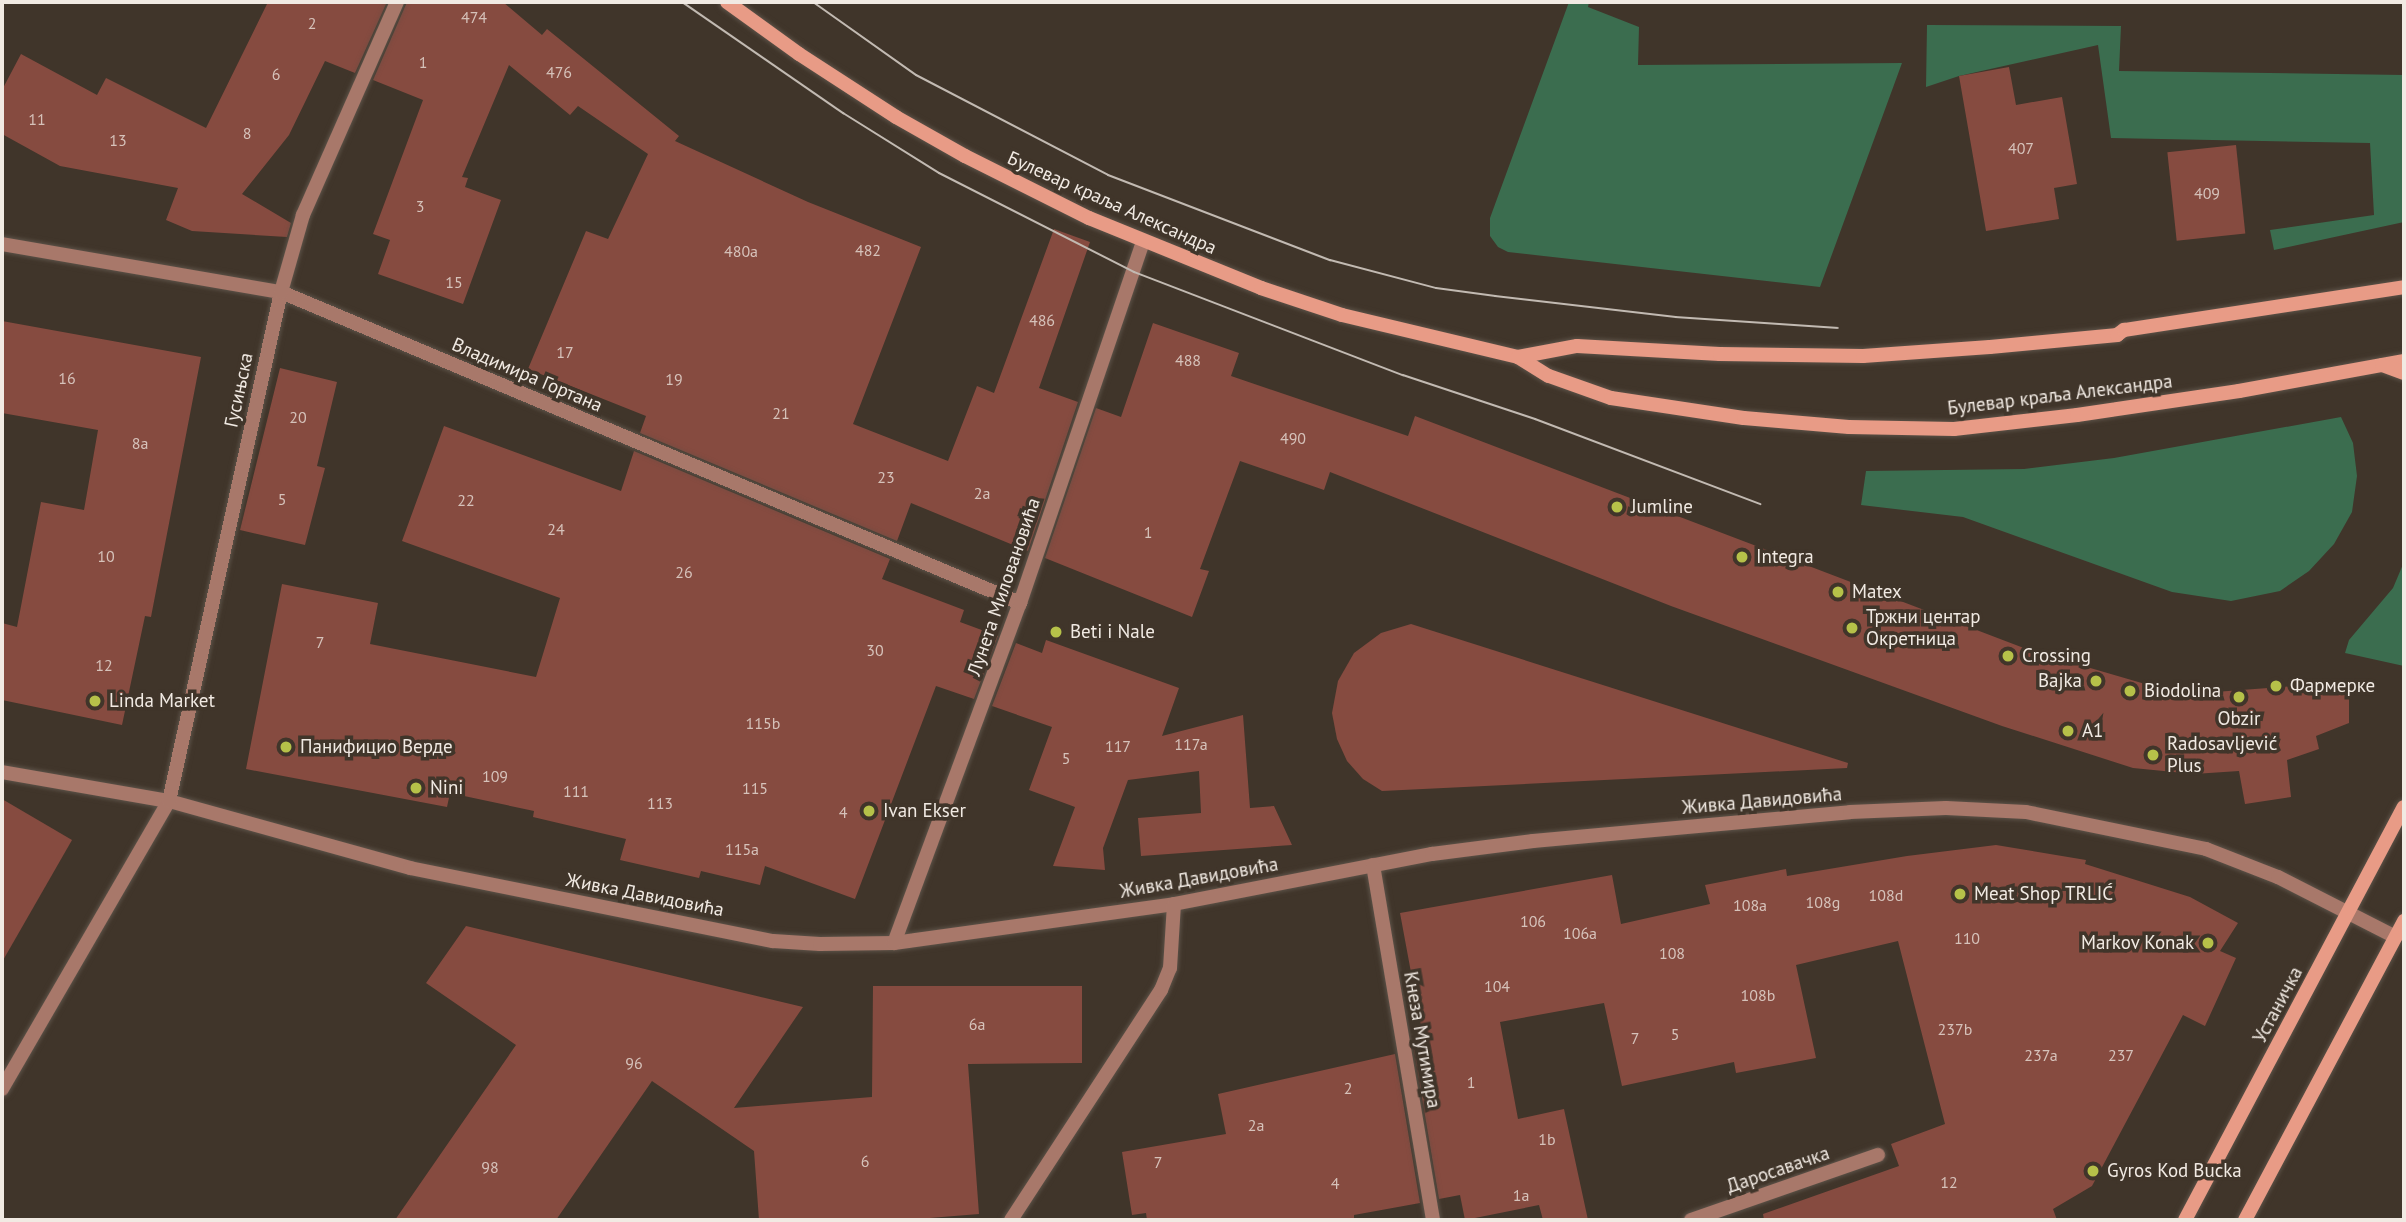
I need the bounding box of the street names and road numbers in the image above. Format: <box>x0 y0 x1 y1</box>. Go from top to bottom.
street label: Булевар краља Александра <box>1004 146 1220 260</box>
street label: Владимира Гортана <box>448 333 606 417</box>
street label: Гусињска <box>220 351 258 429</box>
street label: Булевар краља Александра <box>1946 370 2174 420</box>
street label: Лунета Миловановића <box>963 495 1045 679</box>
street label: Живка Давидовића <box>1681 783 1843 819</box>
street label: Живка Давидовића <box>1118 853 1280 903</box>
street label: Живка Давидовића <box>564 868 726 922</box>
street label: Устаничка <box>2248 963 2308 1047</box>
street label: Кнеза Мутимира <box>1399 970 1445 1110</box>
street label: Даросавачка <box>1724 1142 1832 1198</box>

